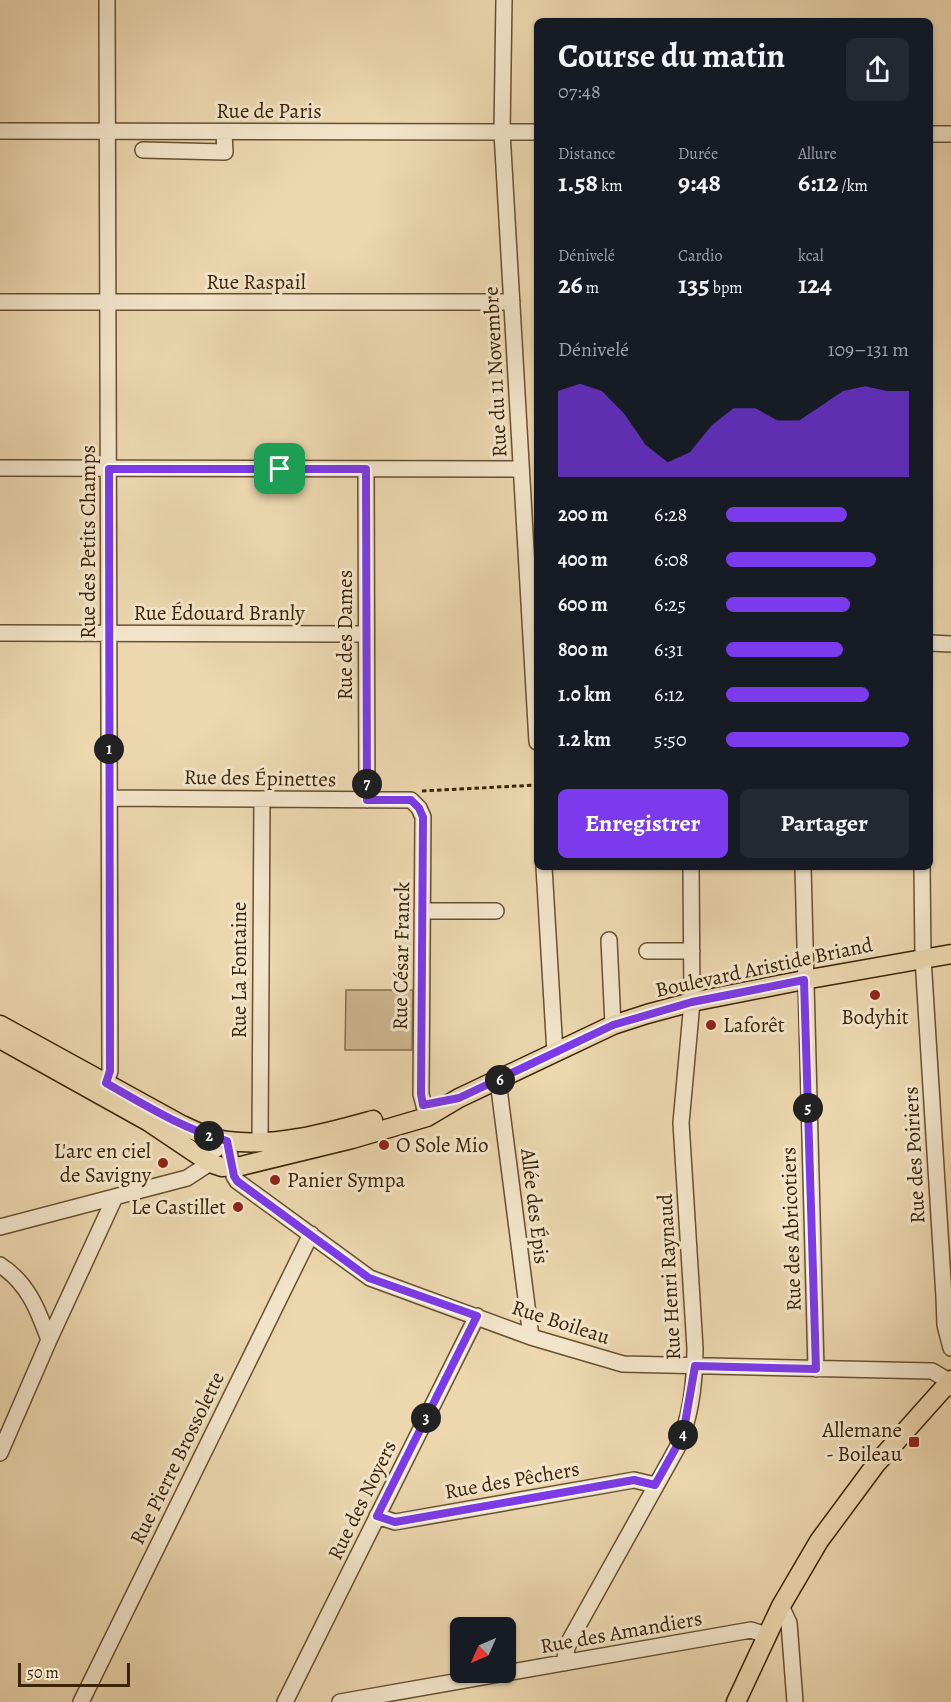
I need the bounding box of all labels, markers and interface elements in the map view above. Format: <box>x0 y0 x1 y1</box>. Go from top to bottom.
text: Course du matin <box>558 33 785 78</box>
button: share <box>846 38 909 101</box>
text: 07:48 <box>558 78 601 105</box>
street label: Rue de Paris <box>216 97 322 125</box>
text: Distance <box>558 143 615 165</box>
text: Durée <box>678 143 718 165</box>
text: Allure <box>798 143 837 165</box>
text: 1.58 <box>558 165 598 200</box>
text: 9:48 <box>678 165 721 200</box>
text: 6:12 <box>798 165 838 200</box>
text: km <box>598 175 622 197</box>
text: /km <box>838 175 868 197</box>
text: Dénivelé <box>558 245 615 267</box>
text: Cardio <box>678 245 723 267</box>
text: kcal <box>798 245 824 267</box>
text: 26 <box>558 267 583 302</box>
text: 135 <box>678 267 710 302</box>
text: 124 <box>798 267 832 302</box>
street label: Rue Raspail <box>206 268 306 296</box>
text: m <box>583 277 599 299</box>
text: bpm <box>710 277 743 299</box>
street label: Rue du 11 Novembre <box>477 286 513 458</box>
text: Dénivelé <box>558 336 629 363</box>
text: 109–131 m <box>828 336 909 363</box>
pin <box>254 443 305 494</box>
street label: Rue des Petits Champs <box>74 445 102 639</box>
icon: arrive <box>263 452 296 485</box>
text: 200 m <box>558 501 608 528</box>
text: 6:28 <box>654 501 687 528</box>
text: 400 m <box>558 546 608 573</box>
text: 6:08 <box>654 546 688 573</box>
street label: Rue des Dames <box>331 570 359 700</box>
text: 600 m <box>558 591 608 618</box>
text: 6:25 <box>654 591 686 618</box>
street label: Rue Édouard Branly <box>133 599 305 627</box>
text: 800 m <box>558 636 608 663</box>
text: 6:31 <box>654 636 683 663</box>
text: 1.0 km <box>558 681 611 708</box>
text: 6:12 <box>654 681 684 708</box>
text: 1.2 km <box>558 726 611 753</box>
text: 5:50 <box>654 726 687 753</box>
pin: 1 <box>94 734 124 764</box>
text: 1 <box>106 738 112 760</box>
street label: Rue des Épinettes <box>184 763 336 793</box>
pin: 7 <box>352 769 382 799</box>
text: 7 <box>364 773 370 795</box>
button: Enregistrer <box>558 789 728 858</box>
button: Partager <box>740 789 909 858</box>
street label: Rue César Franck <box>386 881 416 1030</box>
street label: Rue La Fontaine <box>225 901 253 1039</box>
street label: Boulevard Aristide Briand <box>653 930 876 1004</box>
marker: Bodyhit <box>868 988 882 1002</box>
place label: Bodyhit <box>841 1003 909 1031</box>
place label: Laforêt <box>723 1011 785 1039</box>
marker: Laforêt <box>704 1018 718 1032</box>
pin: 6 <box>485 1065 515 1095</box>
text: 6 <box>496 1069 504 1091</box>
street label: Rue des Poiriers <box>896 1086 932 1224</box>
pin: 5 <box>793 1093 823 1123</box>
text: 5 <box>805 1097 811 1119</box>
pin: 2 <box>194 1121 224 1151</box>
text: 2 <box>205 1125 213 1147</box>
place label: O Sole Mio <box>396 1131 489 1159</box>
place label: L'arc en ciel de Savigny <box>54 1137 152 1189</box>
marker: O Sole Mio <box>377 1138 391 1152</box>
street label: Allée des Épis <box>514 1146 556 1265</box>
street label: Rue des Abricotiers <box>774 1146 808 1312</box>
marker: L'arc en ciel de Savigny <box>156 1156 170 1170</box>
place label: Panier Sympa <box>287 1166 406 1194</box>
marker: Panier Sympa <box>268 1173 282 1187</box>
street label: Rue Henri Raynaud <box>651 1192 687 1361</box>
place label: Le Castillet <box>131 1193 226 1221</box>
marker: Le Castillet <box>231 1200 245 1214</box>
street label: Rue Boileau <box>508 1293 614 1351</box>
street label: Rue Pierre Brossolette <box>123 1367 231 1549</box>
pin: 3 <box>411 1403 441 1433</box>
text: 3 <box>423 1407 429 1429</box>
place label: Allemane - Boileau <box>821 1416 903 1468</box>
pin: 4 <box>668 1420 698 1450</box>
text: 4 <box>679 1424 687 1446</box>
street label: Rue des Noyers <box>321 1435 403 1565</box>
marker: Allemane - Boileau <box>907 1435 921 1449</box>
street label: Rue des Pêchers <box>442 1454 582 1506</box>
street label: Rue des Amandiers <box>538 1604 704 1660</box>
north arrow <box>450 1617 516 1683</box>
map controls <box>450 1617 516 1683</box>
scale bar <box>18 1660 130 1688</box>
text: 50 m <box>27 1662 59 1684</box>

